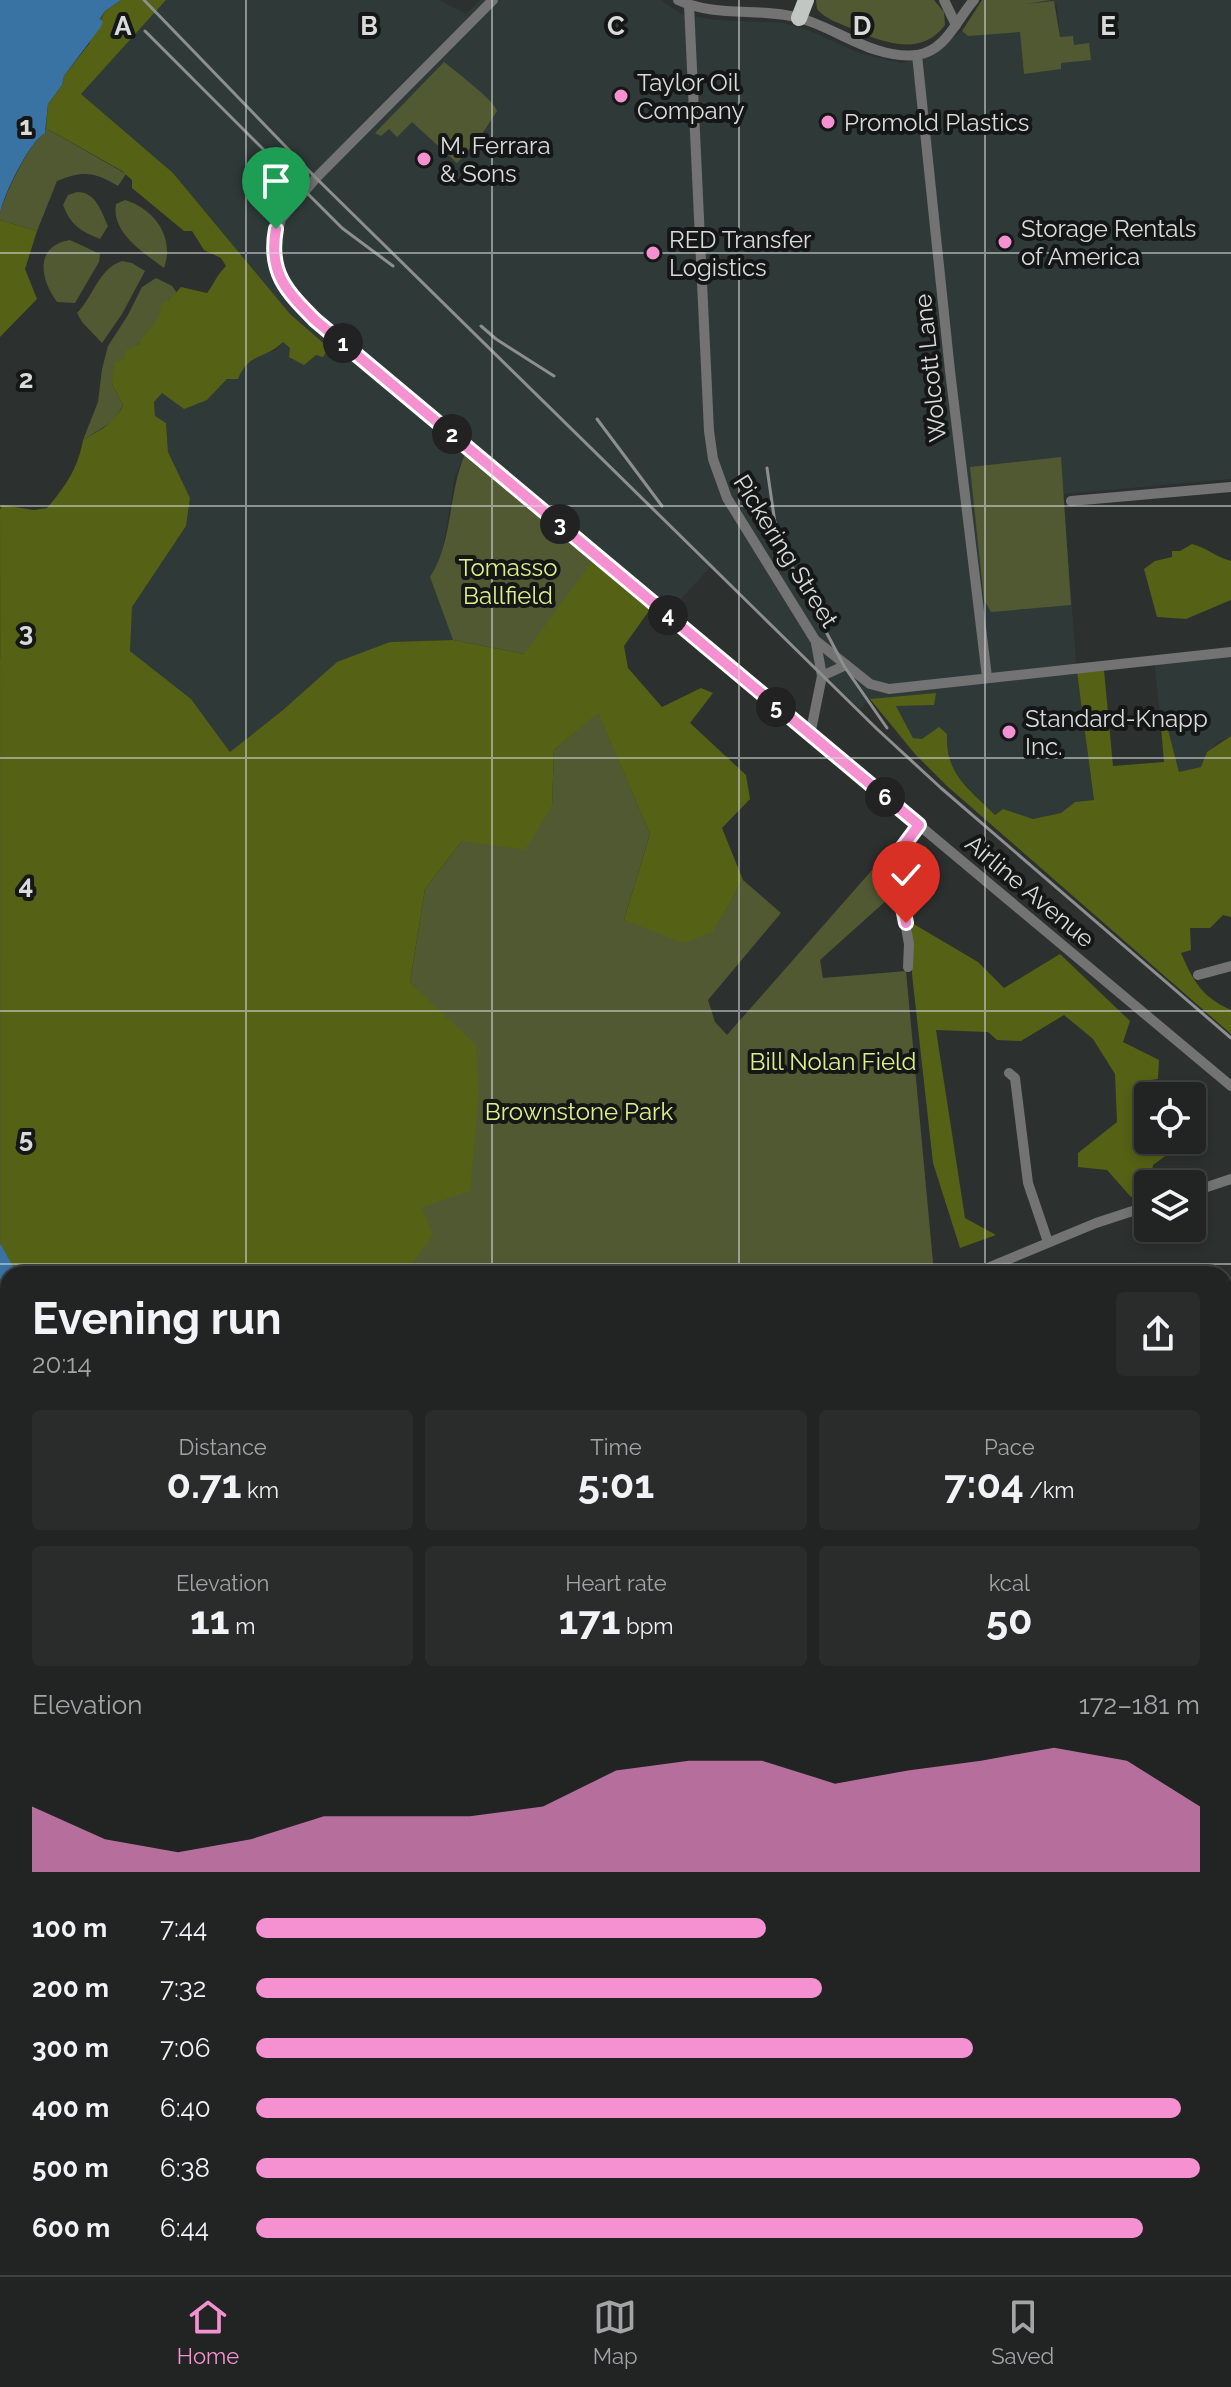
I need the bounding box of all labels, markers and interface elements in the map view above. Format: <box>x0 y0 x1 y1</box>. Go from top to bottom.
text: A <box>114 11 132 41</box>
text: B <box>360 11 378 41</box>
text: C <box>607 11 625 41</box>
text: D <box>853 11 871 41</box>
text: E <box>1100 11 1116 41</box>
place label: Taylor Oil Company <box>637 68 744 125</box>
marker: Taylor Oil Company <box>612 87 630 105</box>
place label: Promold Plastics <box>844 108 1029 137</box>
text: 1 <box>20 111 33 141</box>
marker: Promold Plastics <box>819 113 837 131</box>
place label: M. Ferrara & Sons <box>440 131 550 188</box>
pin <box>242 147 310 229</box>
marker: M. Ferrara & Sons <box>415 150 433 168</box>
icon: arrive <box>254 159 298 203</box>
place label: Storage Rentals of America <box>1021 214 1196 271</box>
place label: RED Transfer Logistics <box>669 225 812 282</box>
marker: Storage Rentals of America <box>996 233 1014 251</box>
marker: RED Transfer Logistics <box>644 244 662 262</box>
street label: Wolcott Lane <box>908 292 952 444</box>
pin: 1 <box>323 323 363 363</box>
text: 1 <box>338 330 348 356</box>
text: 2 <box>19 364 33 394</box>
pin: 2 <box>432 414 472 454</box>
text: 2 <box>446 421 458 447</box>
street label: Pickering Street <box>727 469 845 633</box>
pin: 3 <box>540 504 580 544</box>
text: 3 <box>554 511 566 537</box>
park label: Tomasso Ballfield <box>459 553 557 610</box>
pin: 4 <box>648 595 688 635</box>
text: 4 <box>662 602 674 628</box>
text: 3 <box>19 617 33 647</box>
pin: 5 <box>756 687 796 727</box>
text: 5 <box>770 694 782 720</box>
place label: Standard-Knapp Inc. <box>1025 704 1208 761</box>
marker: Standard-Knapp Inc. <box>1000 723 1018 741</box>
pin: 6 <box>865 777 905 817</box>
text: 6 <box>878 784 892 810</box>
street label: Airline Avenue <box>960 829 1100 953</box>
pin <box>872 841 940 923</box>
icon: check <box>884 853 928 897</box>
text: 4 <box>19 870 33 900</box>
park label: Bill Nolan Field <box>750 1047 916 1076</box>
map controls <box>1134 1082 1206 1242</box>
button: locate <box>1134 1082 1206 1154</box>
park label: Brownstone Park <box>485 1097 673 1126</box>
text: 5 <box>19 1123 33 1153</box>
button: layers <box>1134 1170 1206 1242</box>
button: share <box>1116 1292 1200 1376</box>
text: Evening run <box>32 1293 281 1344</box>
text: 20:14 <box>32 1349 92 1379</box>
text: Distance <box>179 1434 267 1460</box>
text: Time <box>590 1434 642 1460</box>
text: Pace <box>984 1434 1035 1460</box>
text: 0.71 <box>166 1460 241 1507</box>
text: 5:01 <box>578 1460 654 1507</box>
text: 7:04 <box>944 1460 1024 1507</box>
text: km <box>241 1477 279 1503</box>
text: /km <box>1024 1477 1075 1503</box>
text: Elevation <box>176 1570 269 1596</box>
text: Heart rate <box>565 1570 667 1596</box>
text: kcal <box>989 1570 1030 1596</box>
text: 11 <box>190 1596 230 1643</box>
text: 171 <box>559 1596 620 1643</box>
text: 50 <box>986 1596 1033 1643</box>
text: m <box>230 1613 255 1639</box>
text: bpm <box>620 1613 673 1639</box>
text: Elevation <box>32 1690 142 1720</box>
text: 172–181 m <box>1079 1690 1200 1720</box>
text: 100 m <box>32 1913 107 1943</box>
text: 7:44 <box>160 1913 207 1943</box>
text: 200 m <box>32 1973 109 2003</box>
text: 7:32 <box>160 1973 206 2003</box>
text: 300 m <box>32 2033 109 2063</box>
text: 7:06 <box>160 2033 210 2063</box>
text: 400 m <box>32 2093 109 2123</box>
text: 6:40 <box>160 2093 211 2123</box>
text: 500 m <box>32 2153 109 2183</box>
text: 6:38 <box>160 2153 210 2183</box>
text: 600 m <box>32 2213 110 2243</box>
text: 6:44 <box>160 2213 209 2243</box>
tab: Home <box>177 2295 239 2369</box>
tab: Map <box>593 2295 638 2369</box>
tab: Saved <box>991 2295 1054 2369</box>

